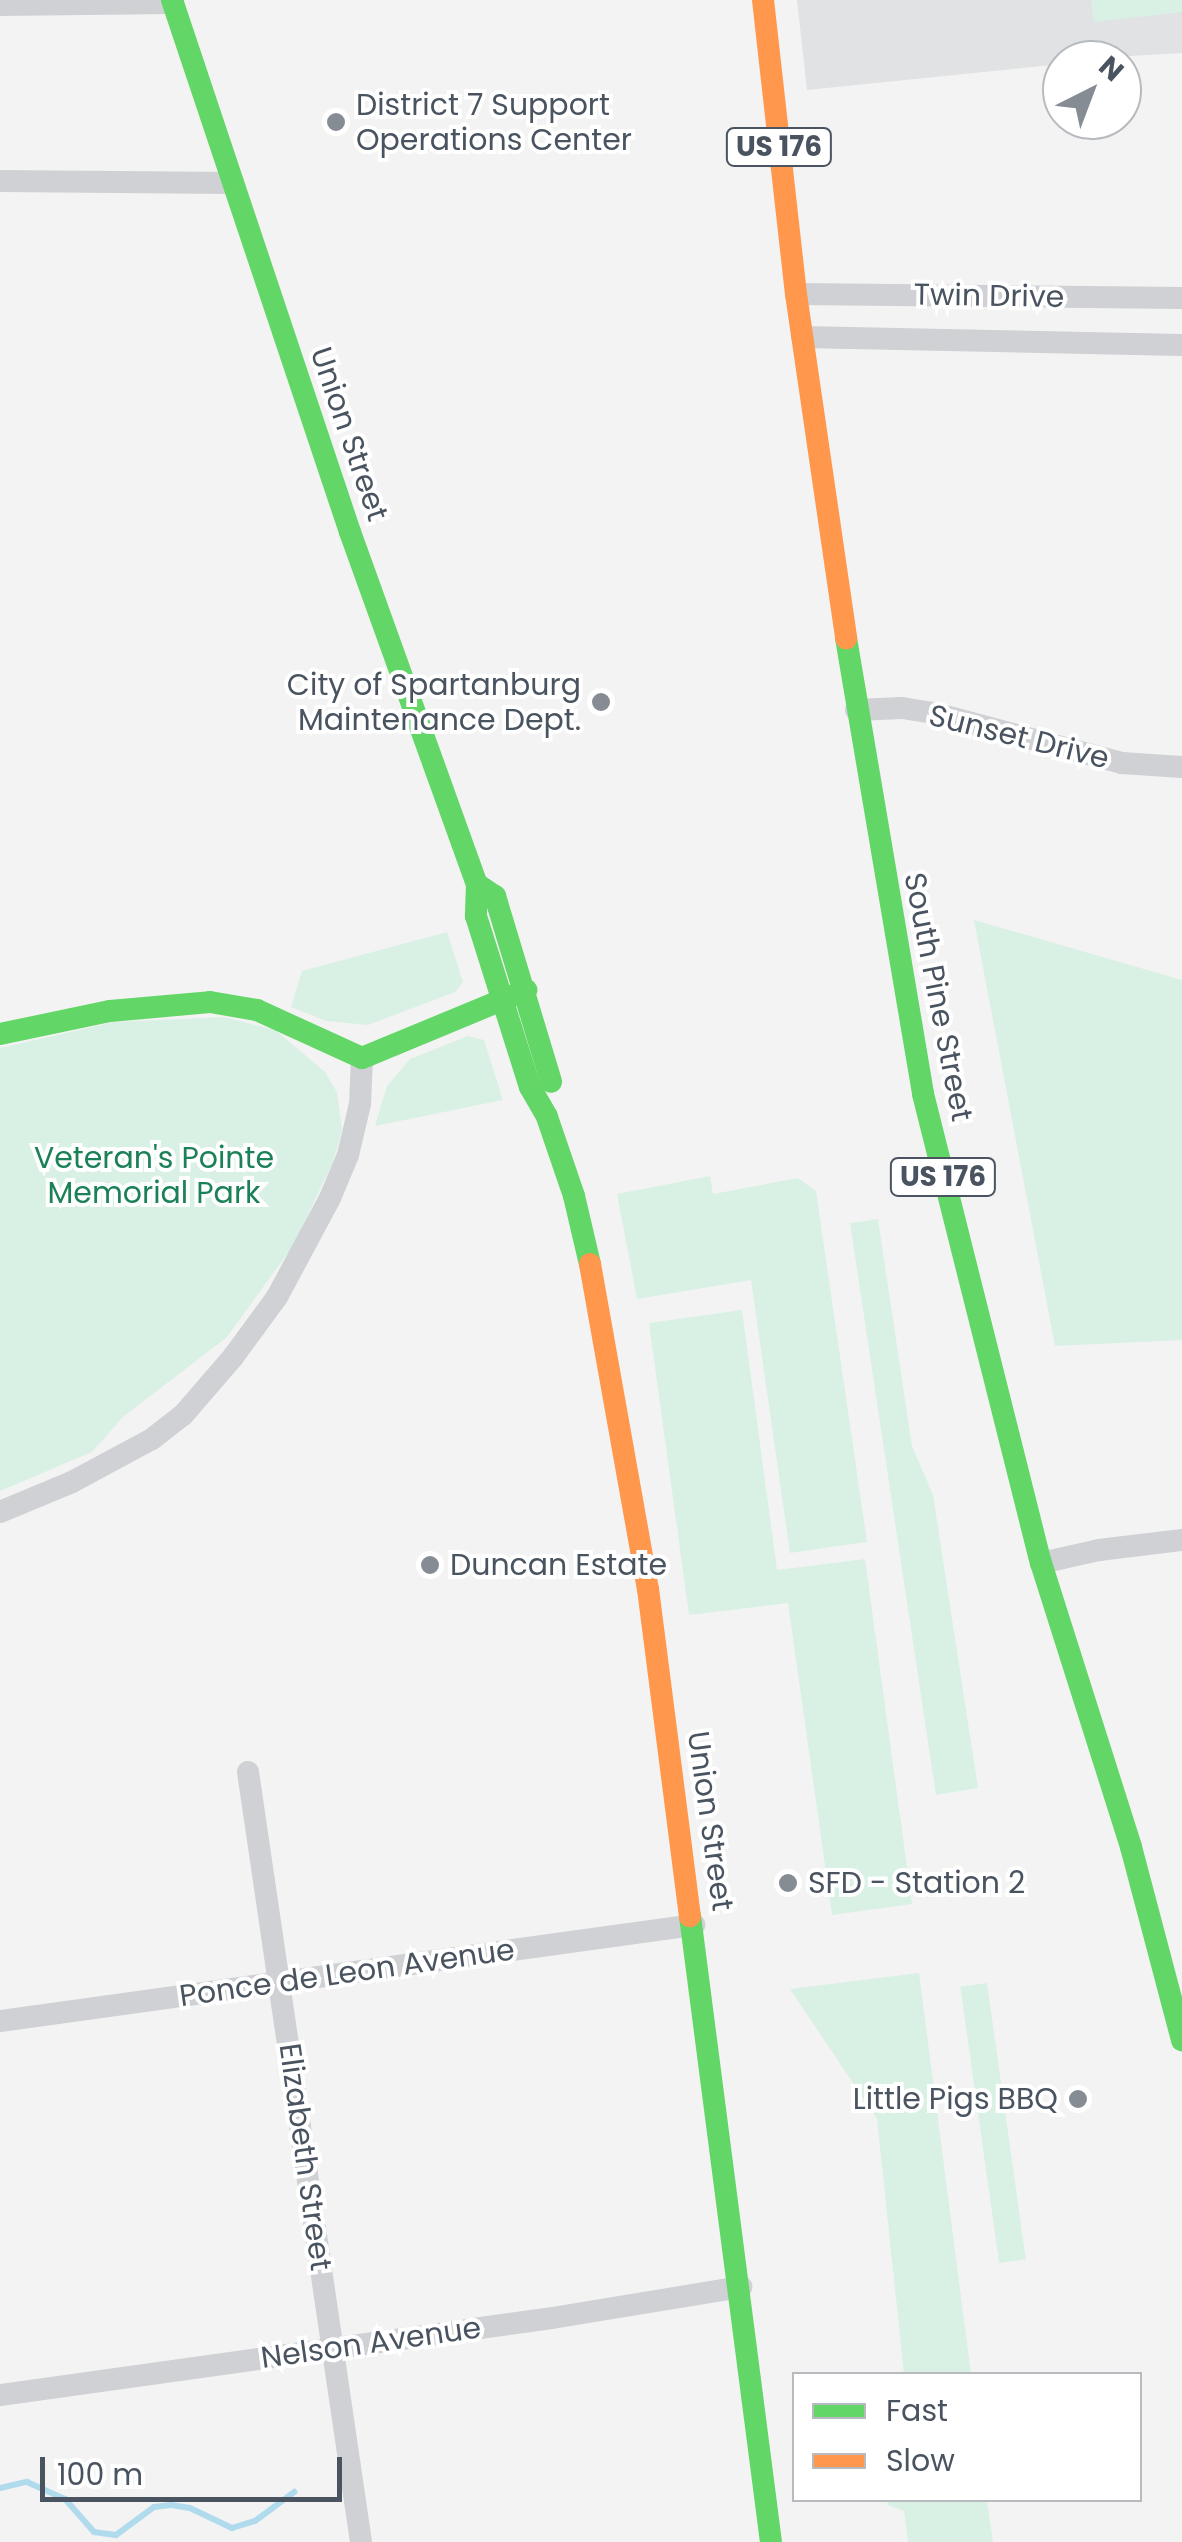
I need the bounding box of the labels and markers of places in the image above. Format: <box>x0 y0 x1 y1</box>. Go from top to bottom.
place label: District 7 Support Operations Center <box>356 87 632 158</box>
marker: District 7 Support Operations Center <box>325 111 347 133</box>
place label: City of Spartanburg Maintenance Dept. <box>287 667 581 738</box>
marker: City of Spartanburg Maintenance Dept. <box>590 691 612 713</box>
place label: Duncan Estate <box>450 1547 667 1583</box>
marker: Duncan Estate <box>419 1554 441 1576</box>
place label: SFD - Station 2 <box>808 1865 1025 1901</box>
marker: SFD - Station 2 <box>777 1872 799 1894</box>
place label: Little Pigs BBQ <box>853 2081 1058 2117</box>
marker: Little Pigs BBQ <box>1067 2088 1089 2110</box>

